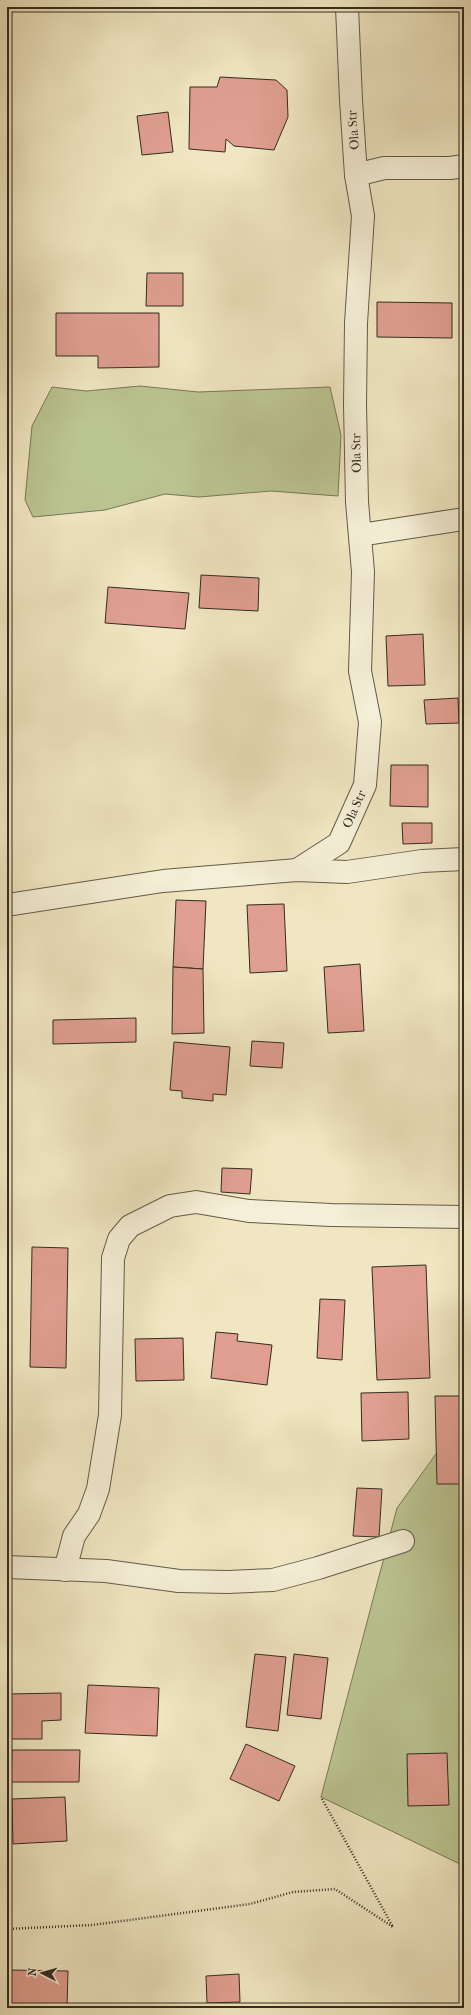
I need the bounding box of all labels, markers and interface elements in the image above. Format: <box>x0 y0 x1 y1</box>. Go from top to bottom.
street label: Ola Str <box>344 109 362 150</box>
street label: Ola Str <box>348 433 364 473</box>
street label: Ola Str <box>339 787 369 830</box>
north arrow <box>22 1953 62 1993</box>
text: N <box>26 1967 40 1977</box>

